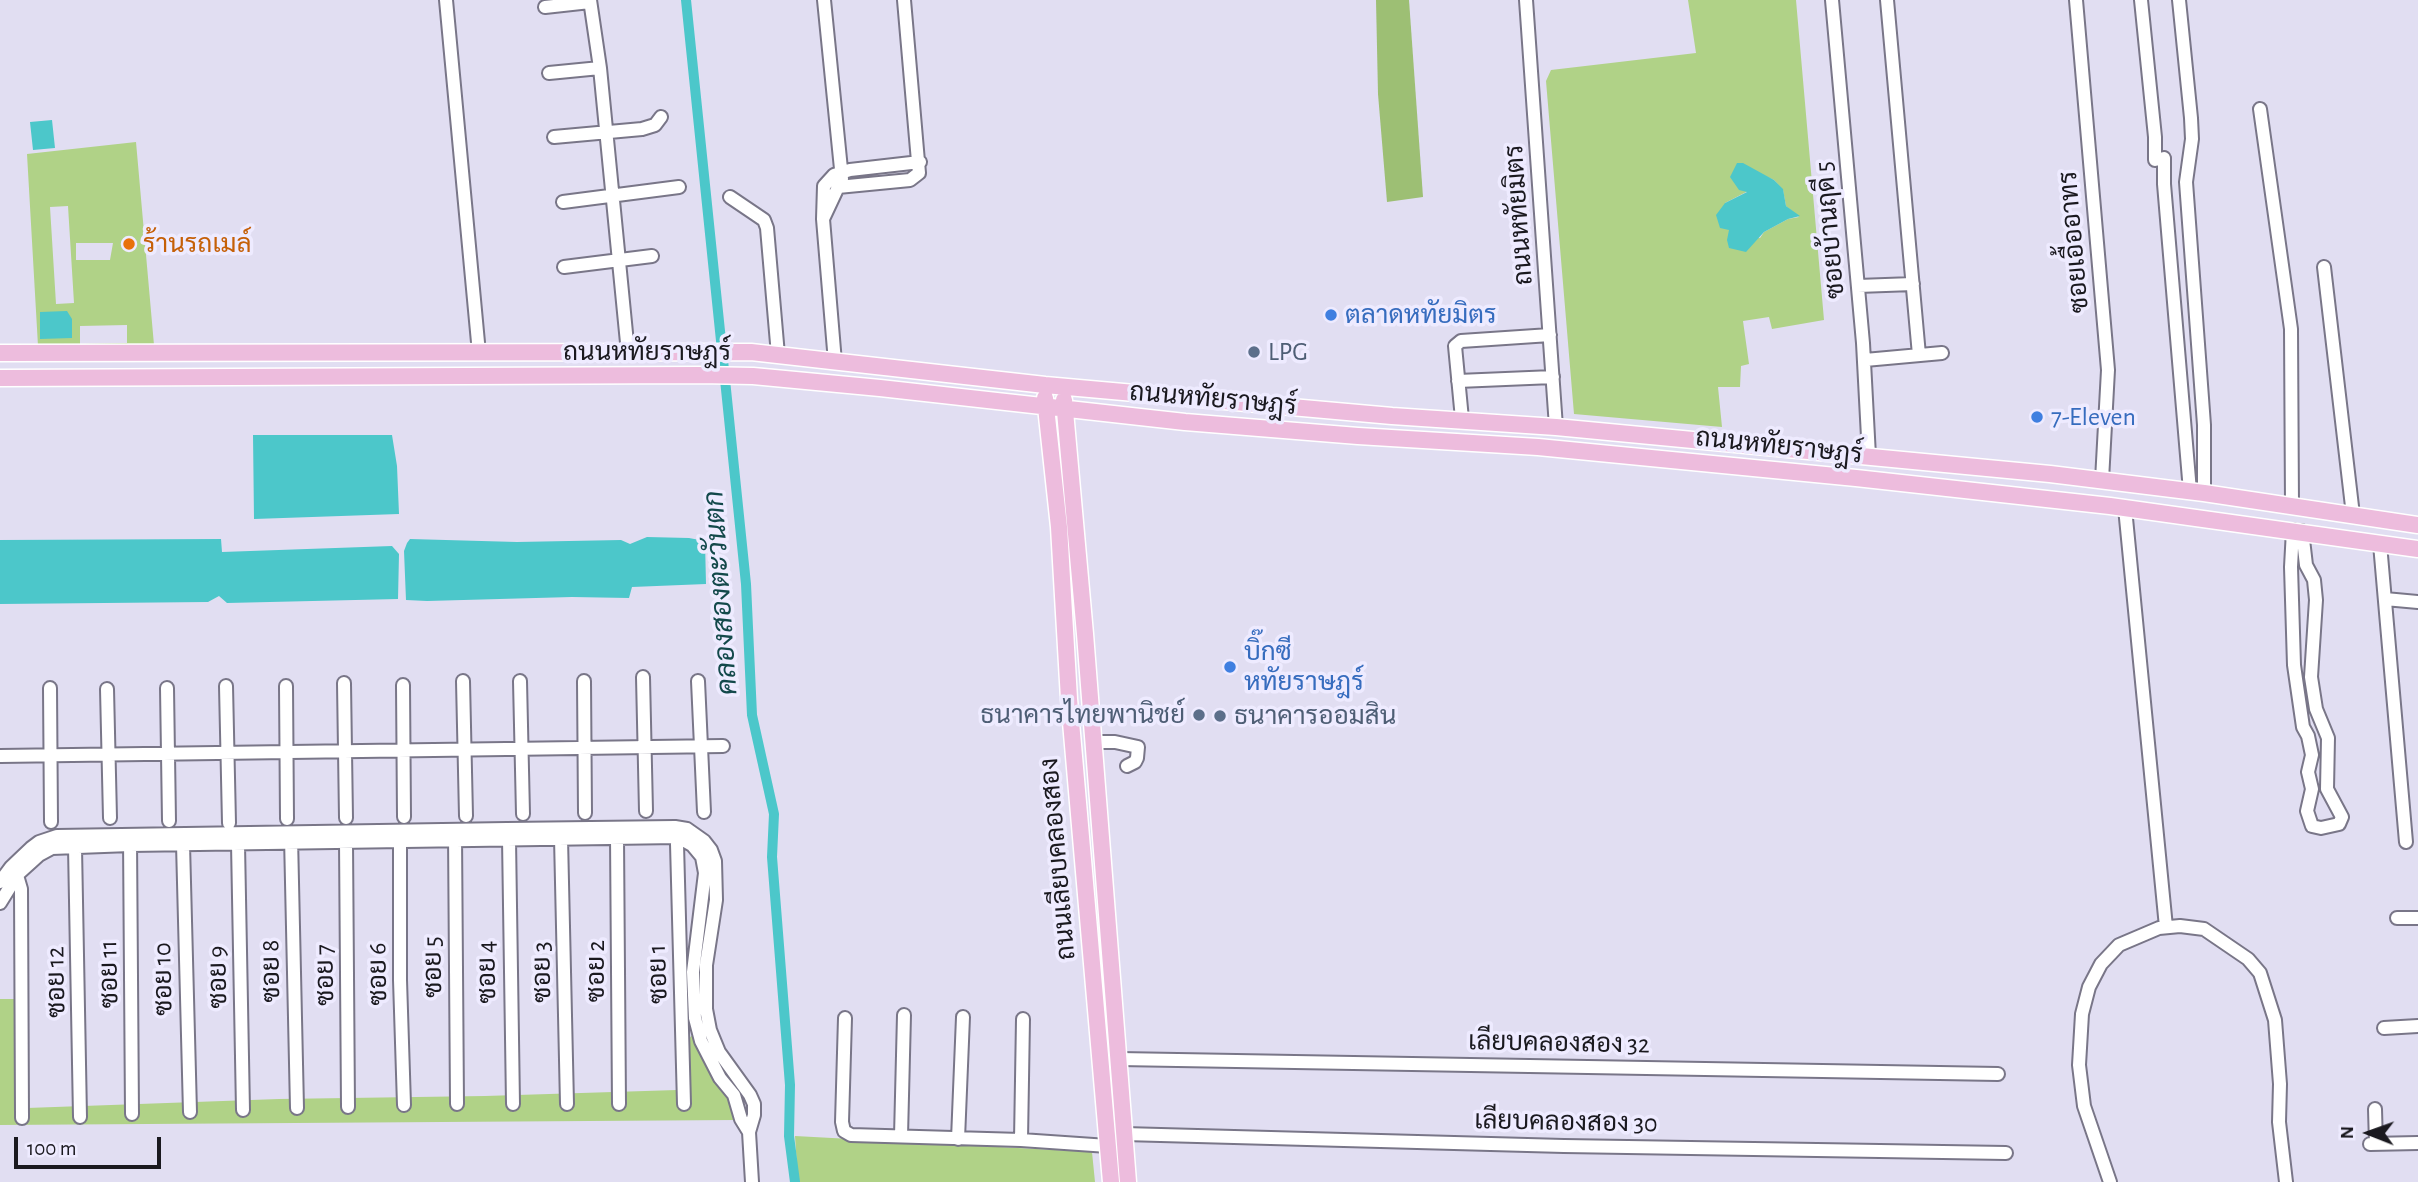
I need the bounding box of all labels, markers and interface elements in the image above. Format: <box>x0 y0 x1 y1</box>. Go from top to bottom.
street label: ถนนหทัยมิตร <box>1499 144 1539 286</box>
street label: ซอยบ้านฤดี 5 <box>1808 160 1852 300</box>
street label: ซอยเอื้ออาทร <box>2052 170 2096 314</box>
place label: ร้านรถเมล์ <box>143 228 252 260</box>
marker: ร้านรถเมล์ <box>121 236 137 252</box>
place label: ตลาดหทัยมิตร <box>1345 299 1497 331</box>
marker: ตลาดหทัยมิตร <box>1323 307 1339 323</box>
street label: ถนนหทัยราษฎร์ <box>563 336 731 368</box>
place label: LPG <box>1268 336 1308 368</box>
marker: LPG <box>1246 344 1262 360</box>
street label: ถนนหทัยราษฎร์ <box>1128 376 1298 422</box>
place label: 7-Eleven <box>2051 401 2136 433</box>
marker: 7-Eleven <box>2029 409 2045 425</box>
street label: ถนนหทัยราษฎร์ <box>1694 422 1864 470</box>
water label: คลองสองตะวันตก <box>697 490 745 696</box>
place label: บิ๊กซี หทัยราษฎร์ <box>1244 636 1364 698</box>
marker: บิ๊กซี หทัยราษฎร์ <box>1222 659 1238 675</box>
place label: ธนาคารไทยพานิชย์ <box>980 699 1185 731</box>
place label: ธนาคารออมสิน <box>1234 700 1396 732</box>
marker: ธนาคารไทยพานิชย์ <box>1191 707 1207 723</box>
marker: ธนาคารออมสิน <box>1212 708 1228 724</box>
street label: ถนนเลียบคลองสอง <box>1034 757 1082 961</box>
street label: ซอย 5 <box>417 936 449 998</box>
street label: ซอย 8 <box>255 939 287 1003</box>
street label: ซอย 11 <box>93 940 125 1008</box>
street label: ซอย 4 <box>471 940 503 1004</box>
street label: ซอย 2 <box>580 940 612 1002</box>
street label: ซอย 3 <box>526 941 558 1003</box>
street label: ซอย 10 <box>147 942 179 1016</box>
street label: ซอย 6 <box>362 942 394 1006</box>
street label: ซอย 7 <box>309 944 341 1006</box>
street label: ซอย 1 <box>641 944 675 1004</box>
street label: ซอย 9 <box>202 945 234 1009</box>
street label: ซอย 12 <box>40 946 72 1018</box>
street label: เลียบคลองสอง 32 <box>1468 1026 1650 1060</box>
north arrow <box>2334 1098 2404 1168</box>
street label: เลียบคลองสอง 30 <box>1474 1105 1658 1139</box>
scale bar <box>18 1122 164 1166</box>
text: N <box>2338 1126 2357 1139</box>
text: 100 m <box>27 1138 77 1159</box>

